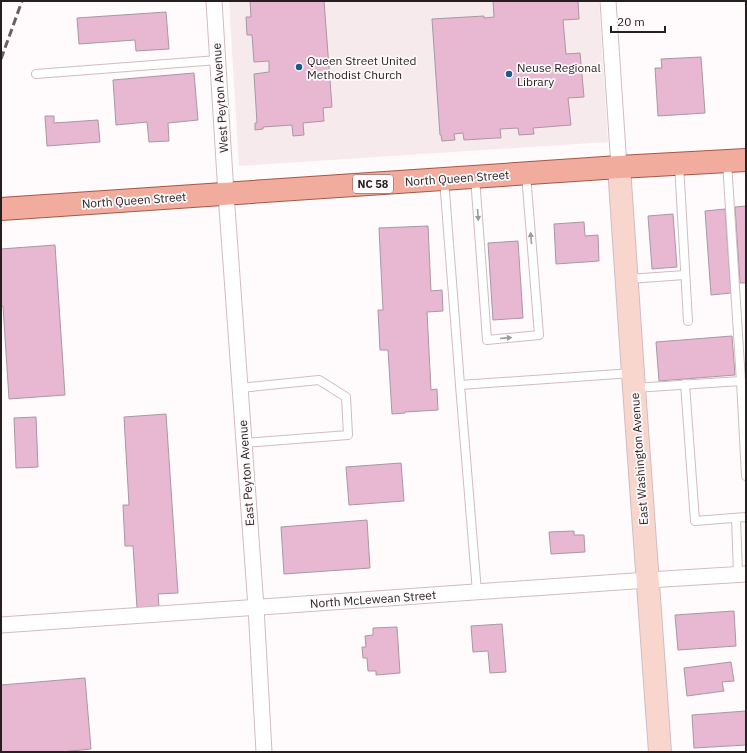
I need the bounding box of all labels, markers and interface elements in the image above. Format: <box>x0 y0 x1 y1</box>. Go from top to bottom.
scale bar <box>611 8 665 34</box>
text: 20 m <box>617 14 645 29</box>
street label: West Peyton Avenue <box>209 42 231 153</box>
place label: Queen Street United Methodist Church <box>307 53 417 82</box>
place label: Neuse Regional Library <box>517 60 601 89</box>
marker: Queen Street United Methodist Church <box>294 62 304 72</box>
marker: Neuse Regional Library <box>504 69 514 79</box>
street label: North Queen Street <box>404 167 510 189</box>
road number: NC 58 <box>353 175 393 193</box>
street label: North Queen Street <box>81 189 187 211</box>
one-way arrow <box>475 209 482 221</box>
one-way arrow <box>527 232 534 244</box>
one-way arrow <box>500 335 512 341</box>
street label: East Washington Avenue <box>627 392 651 526</box>
street label: East Peyton Avenue <box>235 419 257 527</box>
street label: North McLewean Street <box>309 587 437 611</box>

